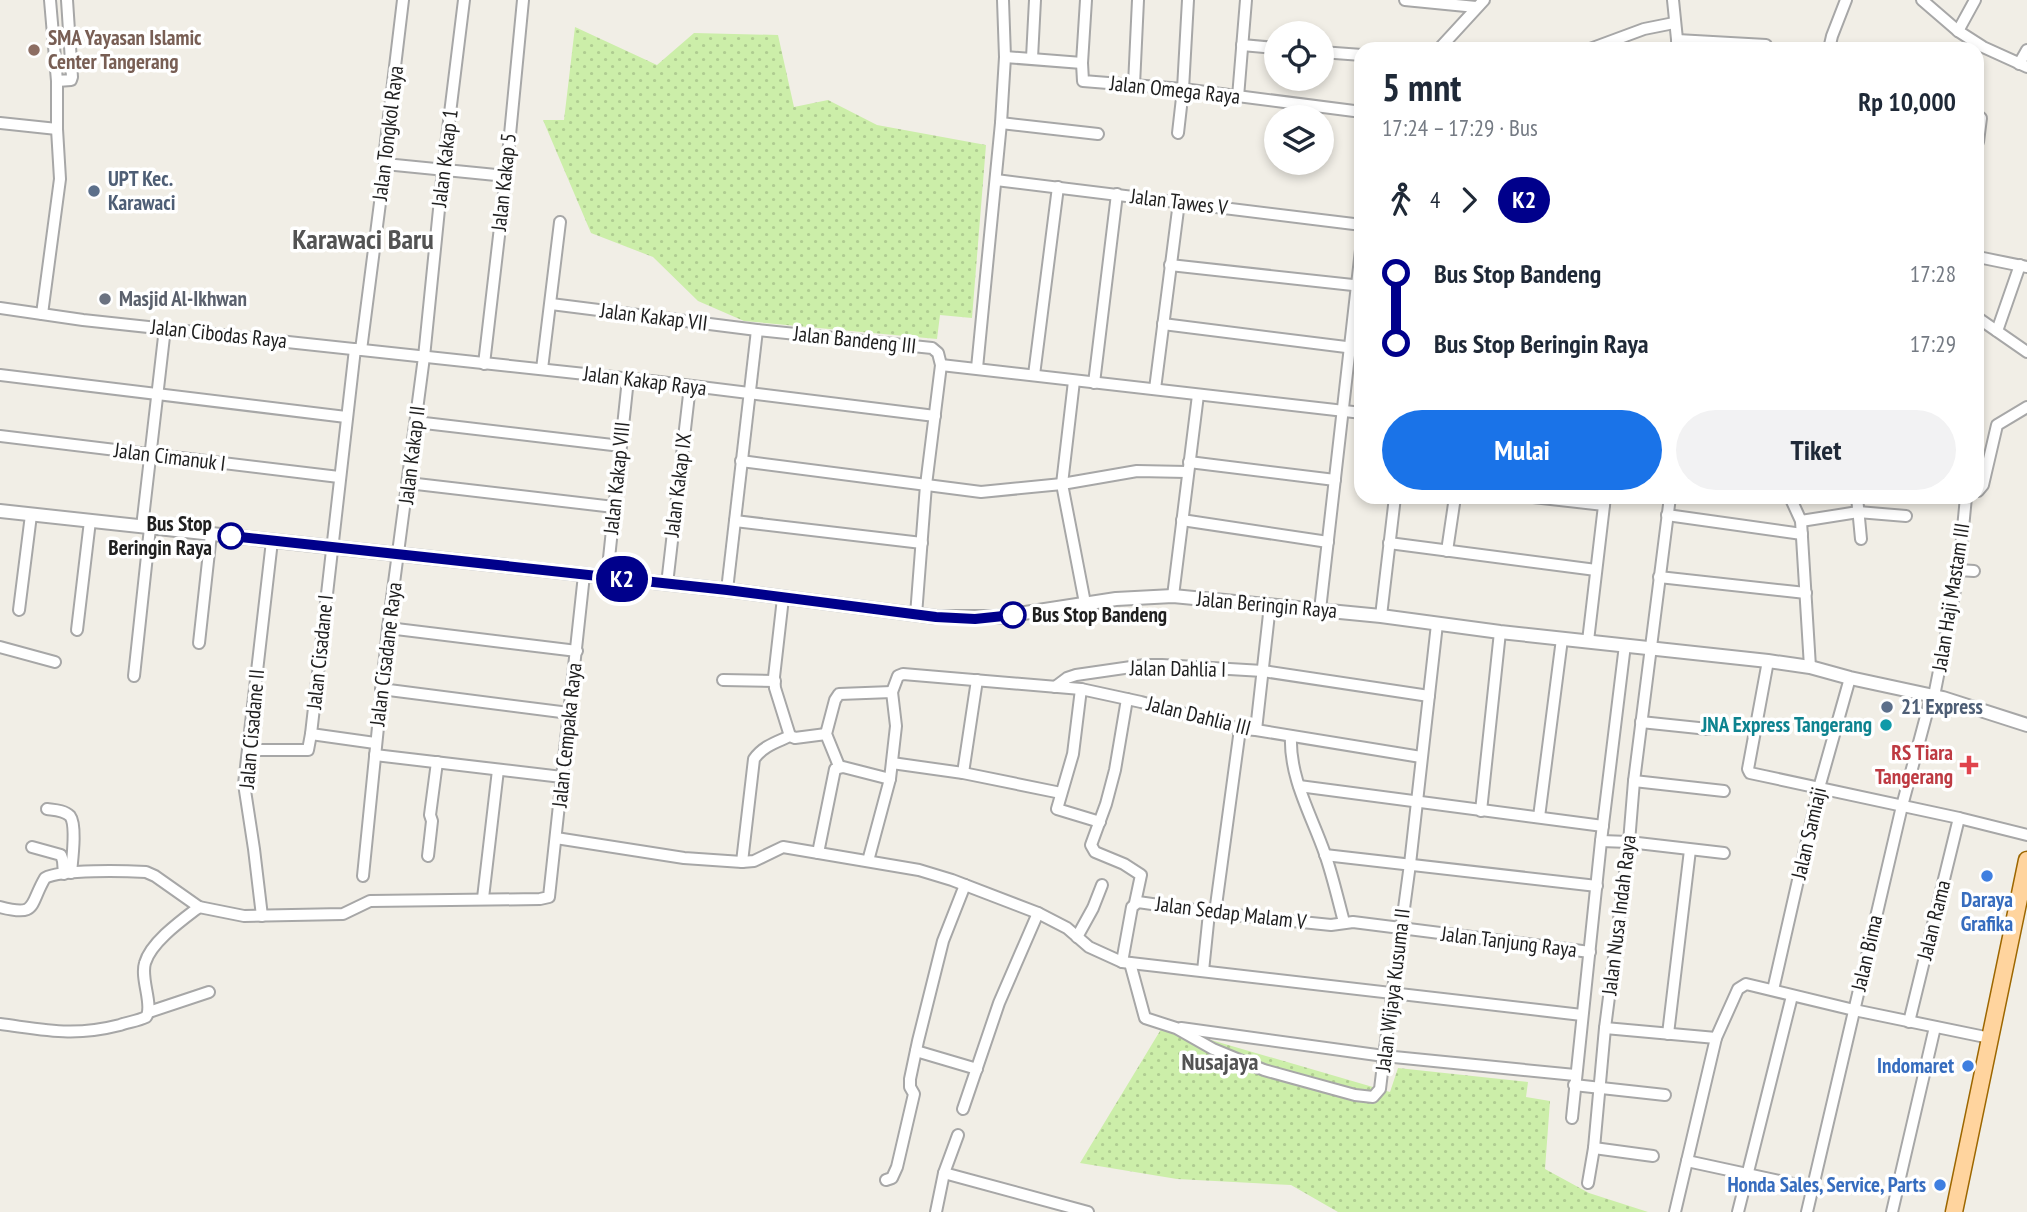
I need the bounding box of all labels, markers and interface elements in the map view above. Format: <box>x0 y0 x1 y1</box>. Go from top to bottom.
map controls <box>1264 21 1334 175</box>
button: locate <box>1264 21 1334 91</box>
place label: SMA Yayasan Islamic Center Tangerang <box>48 24 202 75</box>
marker: SMA Yayasan Islamic Center Tangerang <box>26 42 42 58</box>
text: 5 mnt <box>1382 62 1461 111</box>
street label: Jalan Tongkol Raya <box>366 64 409 203</box>
street label: Jalan Omega Raya <box>1108 69 1242 110</box>
text: Rp 10,000 <box>1858 85 1956 118</box>
button: layers <box>1264 105 1334 175</box>
street label: Jalan Kakap 1 <box>425 107 464 209</box>
text: 17:24 – 17:29 · Bus <box>1382 113 1538 142</box>
street label: Jalan Kakap 5 <box>485 132 522 233</box>
place label: UPT Kec. Karawaci <box>108 165 175 216</box>
icon: walk <box>1382 181 1420 219</box>
icon: forward <box>1450 181 1488 219</box>
street label: Jalan Tawes V <box>1128 182 1229 221</box>
marker: UPT Kec. Karawaci <box>86 183 102 199</box>
text: K2 <box>1512 184 1536 215</box>
text: 4 <box>1430 185 1440 214</box>
district label: Karawaci Baru <box>292 220 434 257</box>
text: Bus Stop Bandeng <box>1434 257 1601 290</box>
text: 17:28 <box>1910 259 1956 288</box>
place label: Masjid Al-Ikhwan <box>119 285 247 312</box>
marker: Masjid Al-Ikhwan <box>97 291 113 307</box>
street label: Jalan Kakap VII <box>598 296 709 336</box>
street label: Jalan Cibodas Raya <box>149 313 288 354</box>
street label: Jalan Bandeng III <box>791 320 918 359</box>
text: Bus Stop Beringin Raya <box>1434 327 1649 360</box>
text: 17:29 <box>1910 329 1956 358</box>
street label: Jalan Kakap Raya <box>581 359 708 401</box>
street label: Jalan Kakap II <box>392 404 431 507</box>
button: Mulai <box>1382 410 1662 490</box>
button: Tiket <box>1676 410 1956 490</box>
street label: Jalan Kakap VIII <box>597 420 636 536</box>
street label: Jalan Kakap IX <box>658 431 697 539</box>
street label: Jalan Cimanuk I <box>112 436 227 477</box>
place label: Bus Stop Beringin Raya <box>108 510 212 561</box>
street label: Jalan Haji Mastam III <box>1925 521 1976 674</box>
marker: Bus Stop Beringin Raya <box>218 523 244 549</box>
line badge: K2 <box>590 556 654 602</box>
text: K2 <box>610 563 634 594</box>
street label: Jalan Cisadane Raya <box>363 580 408 728</box>
street label: Jalan Beringin Raya <box>1195 585 1338 624</box>
street label: Jalan Cisadane I <box>300 593 339 711</box>
place label: Bus Stop Bandeng <box>1032 601 1167 628</box>
marker: Bus Stop Bandeng <box>1000 602 1026 628</box>
street label: Jalan Dahlia I <box>1129 654 1226 683</box>
street label: Jalan Cempaka Raya <box>545 661 588 810</box>
street label: Jalan Cisadane II <box>233 668 270 791</box>
street label: Jalan Dahlia III <box>1143 689 1254 741</box>
place label: 21 Express <box>1901 693 1983 720</box>
marker: 21 Express <box>1879 699 1895 715</box>
place label: JNA Express Tangerang <box>1700 711 1872 738</box>
marker: JNA Express Tangerang <box>1878 717 1894 733</box>
place label: RS Tiara Tangerang <box>1875 739 1953 790</box>
marker: RS Tiara Tangerang <box>1959 755 1979 775</box>
street label: Jalan Samiaji <box>1785 784 1832 882</box>
street label: Jalan Nusa Indah Raya <box>1595 833 1642 997</box>
marker: Daraya Grafika <box>1979 868 1995 884</box>
street label: Jalan Rama <box>1910 877 1956 963</box>
place label: Daraya Grafika <box>1961 886 2014 937</box>
street label: Jalan Sedap Malam V <box>1153 890 1308 935</box>
street label: Jalan Wijaya Kusuma II <box>1369 907 1416 1074</box>
street label: Jalan Bima <box>1844 912 1888 994</box>
street label: Jalan Tanjung Raya <box>1439 920 1578 963</box>
district label: Nusajaya <box>1182 1046 1258 1077</box>
place label: Indomaret <box>1877 1052 1954 1079</box>
marker: Indomaret <box>1960 1058 1976 1074</box>
place label: Honda Sales, Service, Parts <box>1727 1171 1926 1198</box>
marker: Honda Sales, Service, Parts <box>1932 1177 1948 1193</box>

